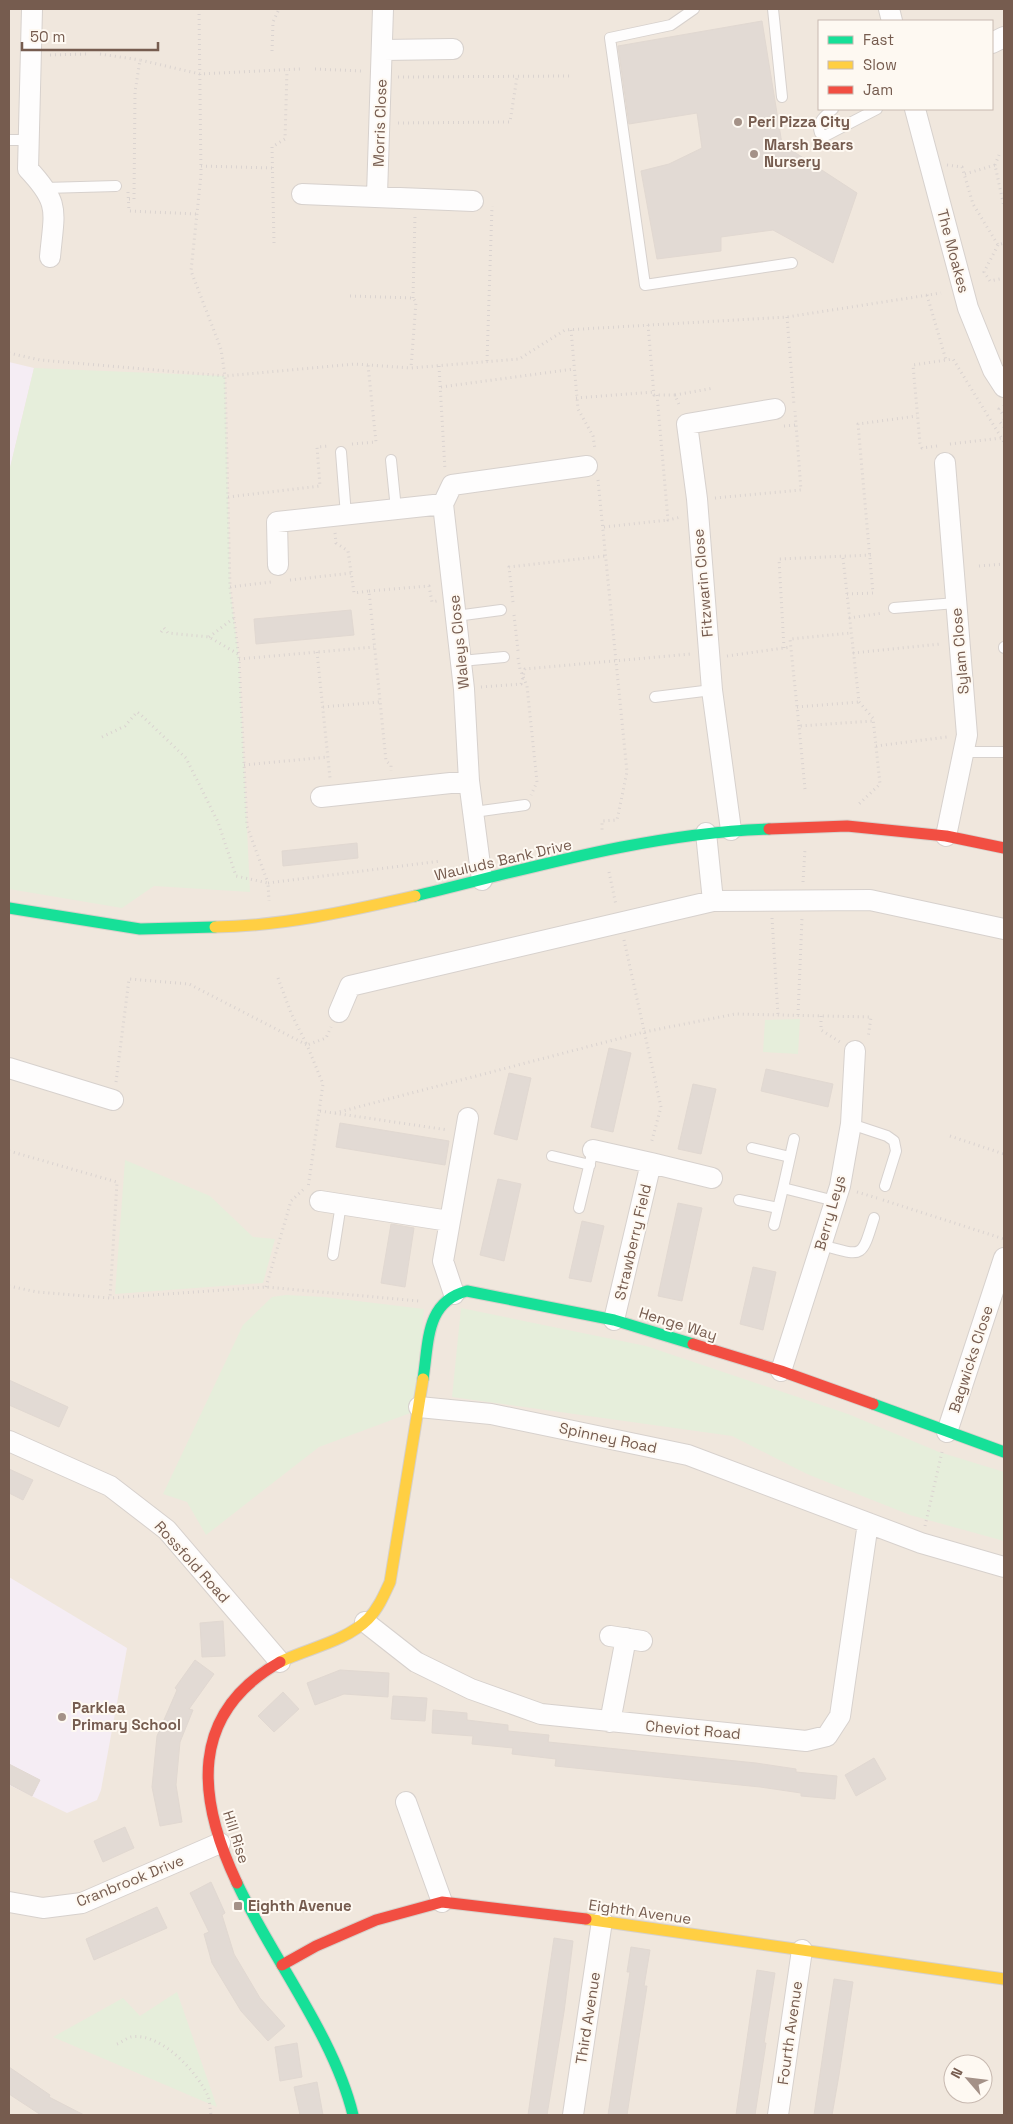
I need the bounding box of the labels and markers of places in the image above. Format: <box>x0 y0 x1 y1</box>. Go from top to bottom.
place label: Peri Pizza City <box>748 112 850 131</box>
marker: Peri Pizza City <box>732 116 744 128</box>
place label: Marsh Bears Nursery <box>764 135 854 171</box>
marker: Marsh Bears Nursery <box>748 148 760 160</box>
place label: Parklea Primary School <box>72 1698 181 1734</box>
marker: Parklea Primary School <box>56 1711 68 1723</box>
place label: Eighth Avenue <box>248 1896 352 1915</box>
marker: Eighth Avenue <box>232 1900 244 1912</box>

